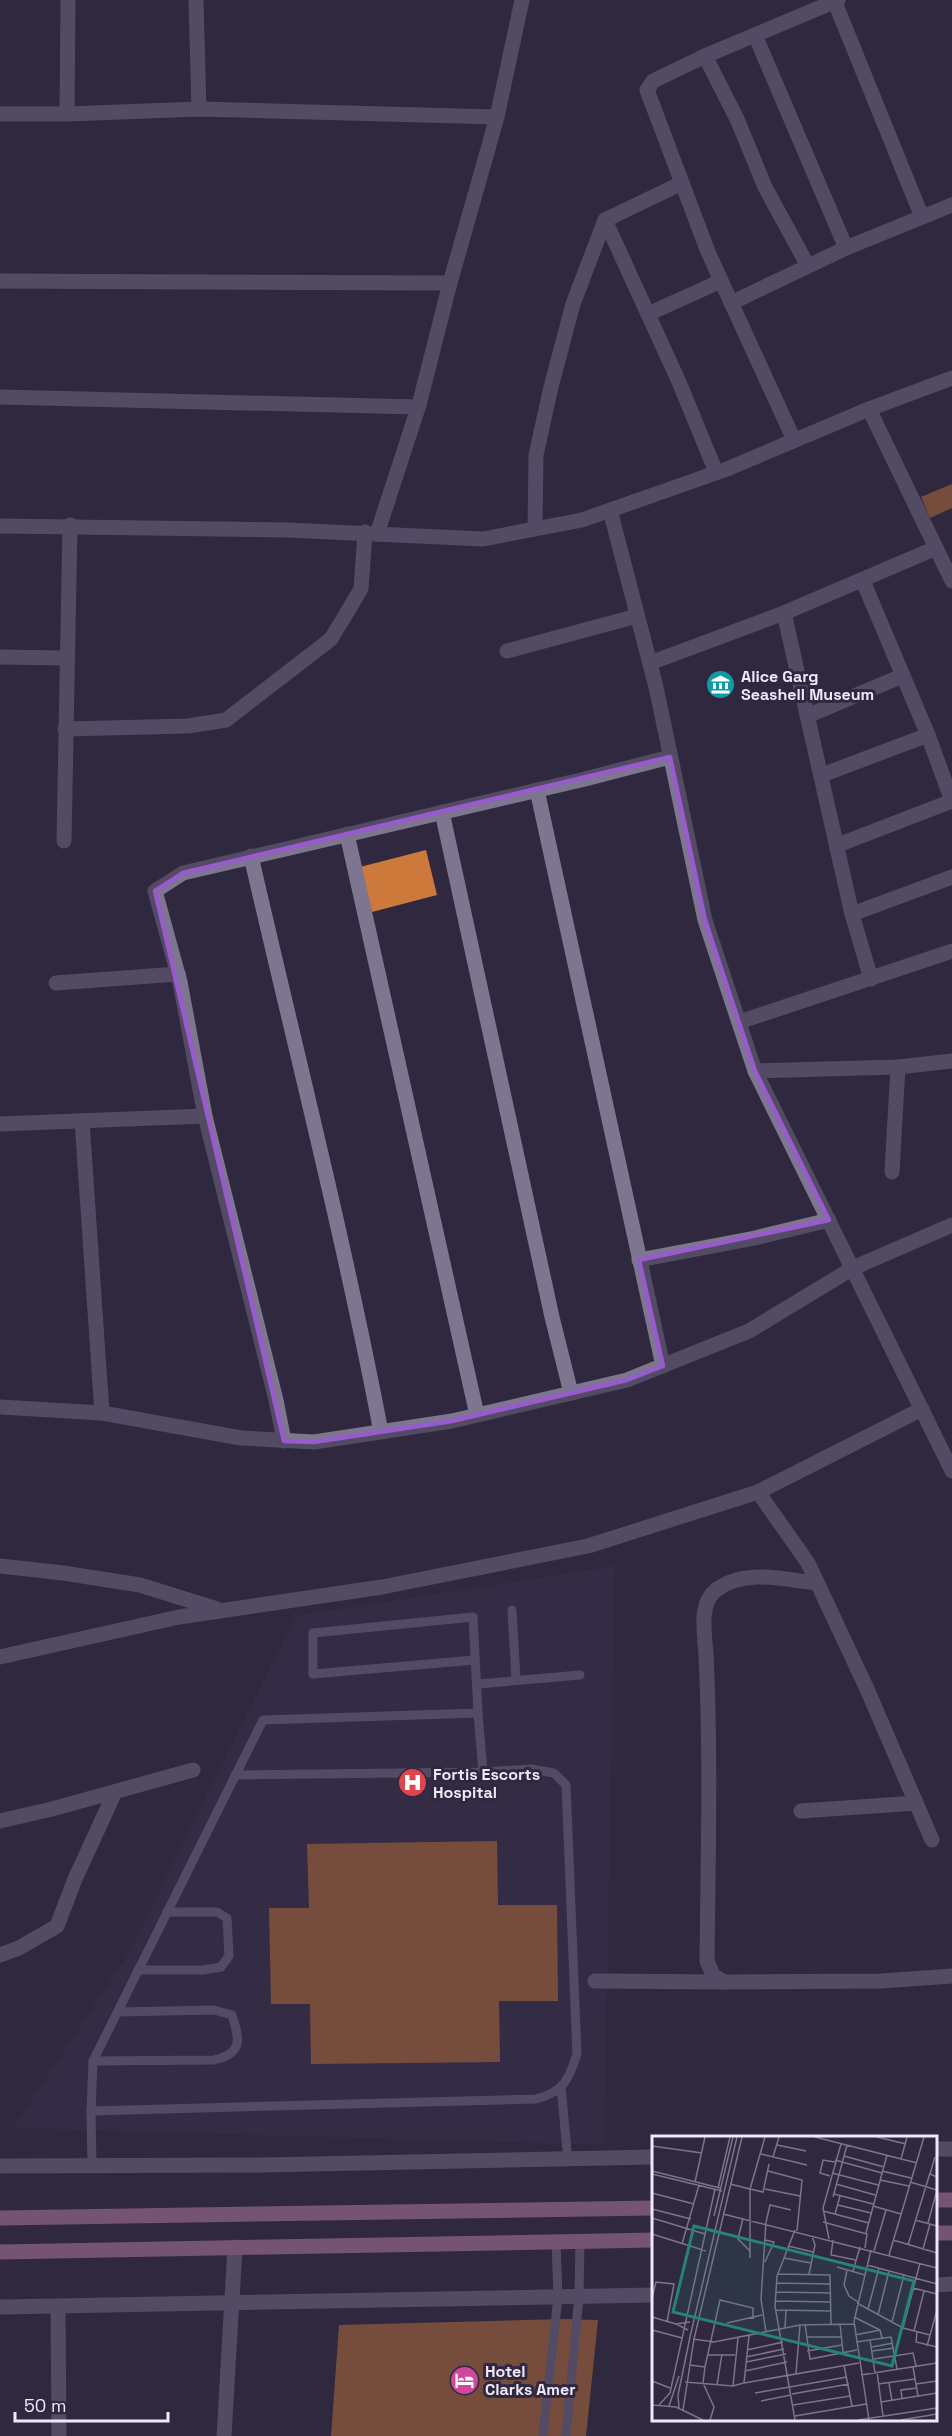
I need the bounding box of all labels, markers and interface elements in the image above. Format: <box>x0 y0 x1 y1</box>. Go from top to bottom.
place label: Alice Garg Seashell Museum <box>741 666 874 705</box>
museum icon: Alice Garg Seashell Museum <box>704 669 736 701</box>
place label: Fortis Escorts Hospital <box>433 1764 540 1803</box>
hospital icon: Fortis Escorts Hospital <box>396 1767 428 1799</box>
inset map <box>652 2136 937 2421</box>
place label: Hotel Clarks Amer <box>485 2361 576 2400</box>
hotel icon: Hotel Clarks Amer <box>448 2364 480 2396</box>
scale bar <box>15 2385 168 2423</box>
text: 50 m <box>24 2394 66 2417</box>

